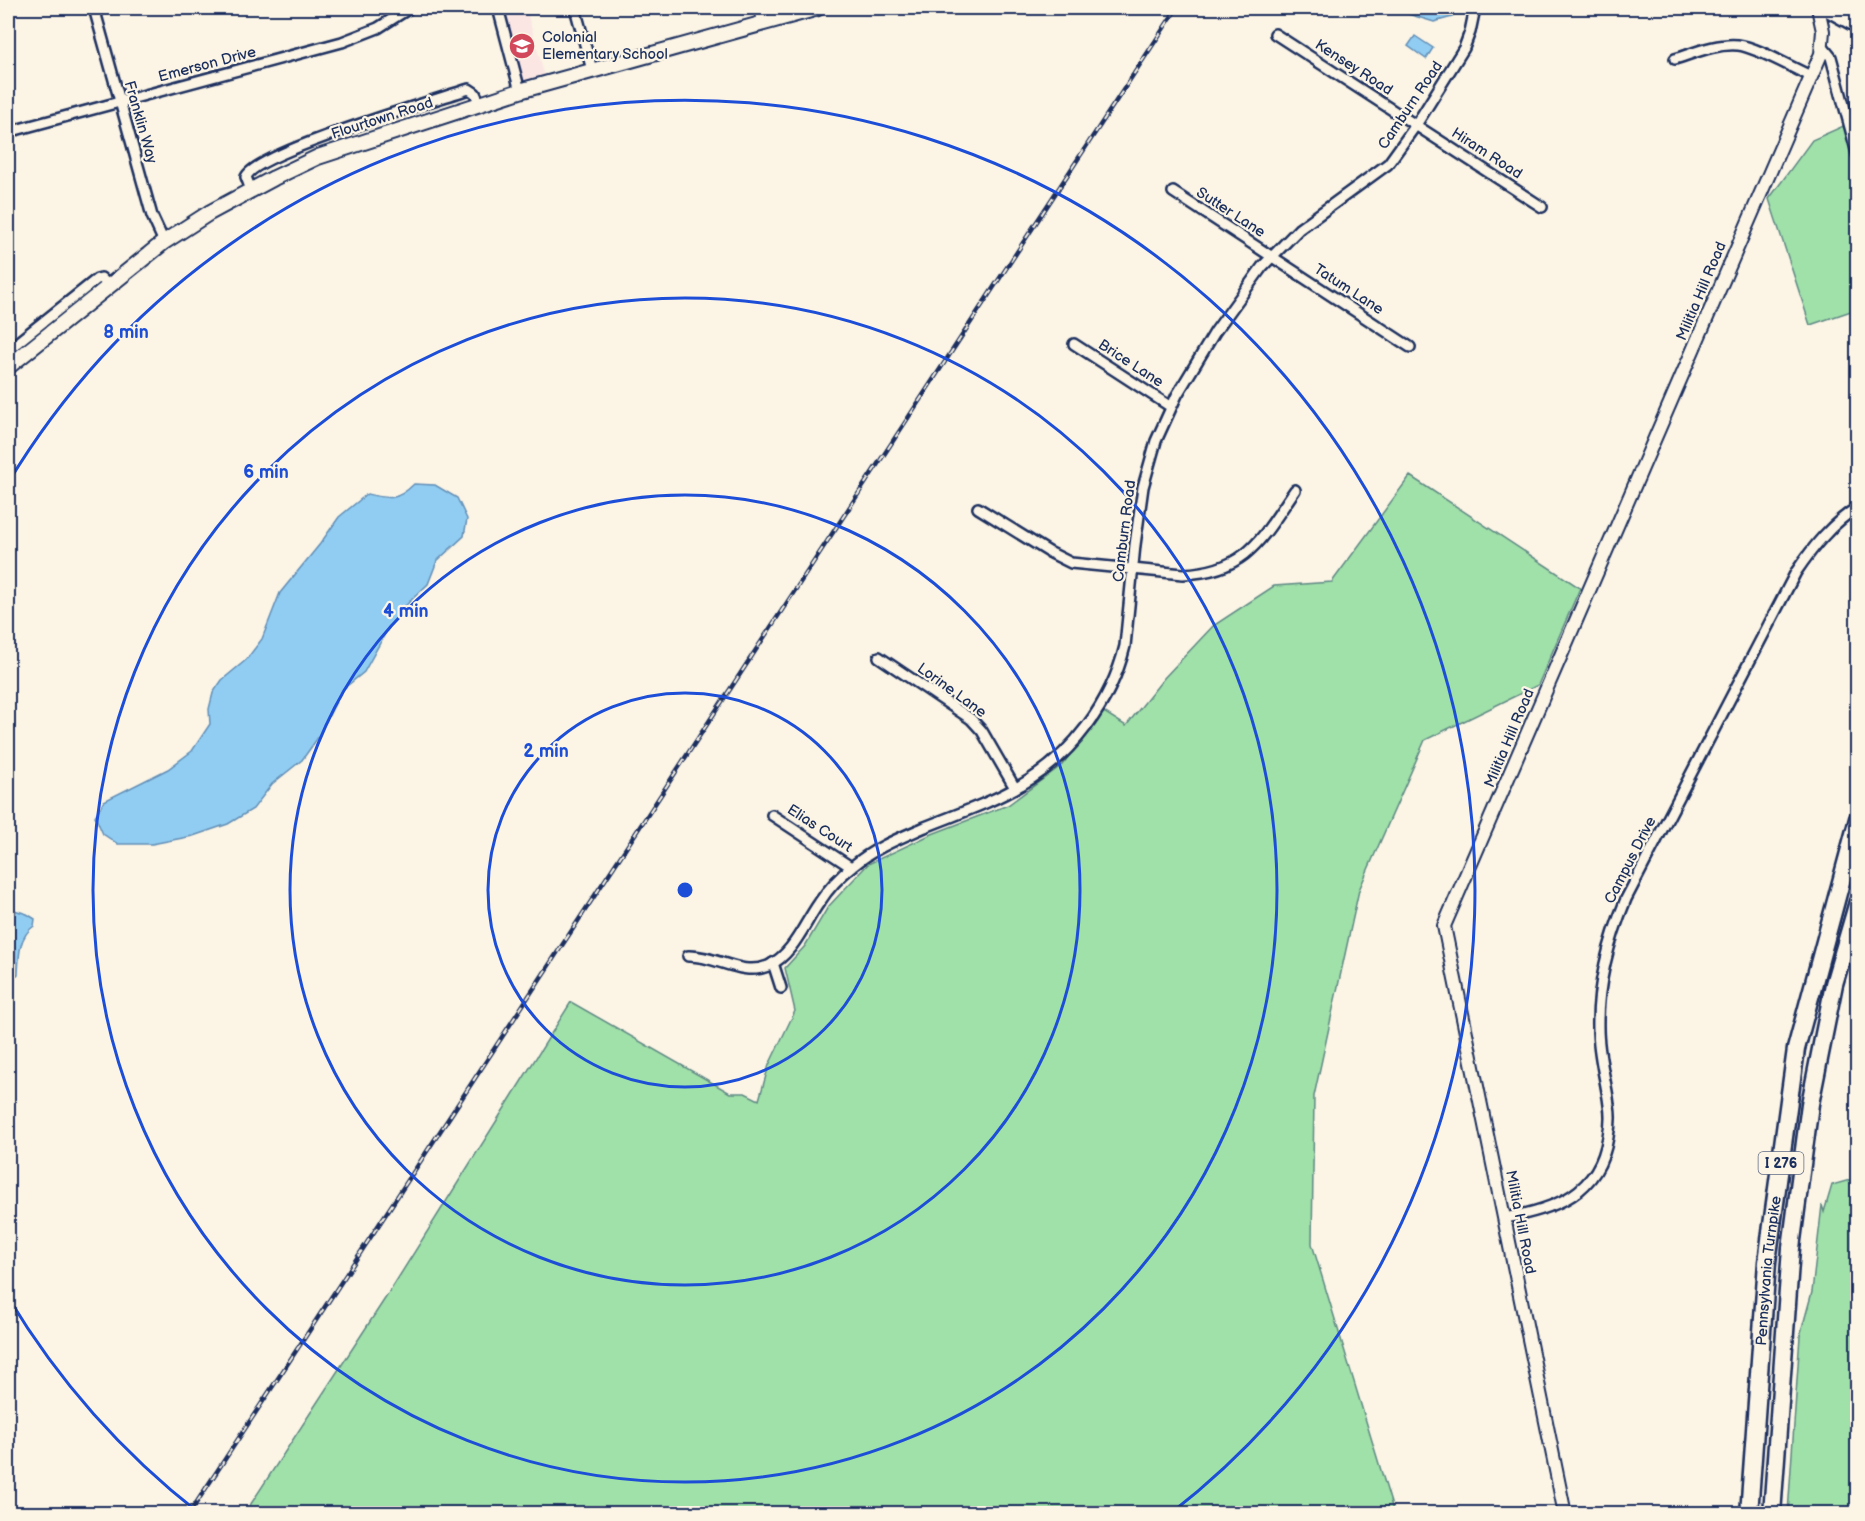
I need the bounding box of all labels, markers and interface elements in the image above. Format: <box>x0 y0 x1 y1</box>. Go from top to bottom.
place label: Colonial Elementary School <box>542 28 668 64</box>
school or university icon: Colonial Elementary School <box>507 31 537 61</box>
street label: Kensey Road <box>1311 35 1396 100</box>
street label: Emerson Drive <box>156 42 258 87</box>
street label: Camburn Road <box>1374 57 1447 153</box>
street label: Franklin Way <box>120 79 161 166</box>
street label: Flourtown Road <box>329 93 435 144</box>
street label: Hiram Road <box>1448 123 1526 183</box>
street label: Sutter Lane <box>1193 183 1269 242</box>
street label: Militia Hill Road <box>1672 239 1731 343</box>
street label: Tatum Lane <box>1310 260 1387 319</box>
text: 8 min <box>103 322 149 343</box>
street label: Brice Lane <box>1094 335 1167 392</box>
text: 6 min <box>243 462 289 483</box>
street label: Camburn Road <box>1109 479 1140 583</box>
text: 4 min <box>383 601 429 622</box>
street label: Lorine Lane <box>913 659 990 722</box>
street label: Militia Hill Road <box>1480 686 1539 790</box>
text: 2 min <box>523 741 569 762</box>
street label: Elias Court <box>783 800 856 857</box>
street label: Campus Drive <box>1600 813 1661 907</box>
centre of rings <box>675 880 695 900</box>
road number: I 276 <box>1758 1152 1804 1174</box>
street label: Militia Hill Road <box>1501 1169 1540 1276</box>
street label: Pennsylvania Turnpike <box>1752 1195 1786 1346</box>

